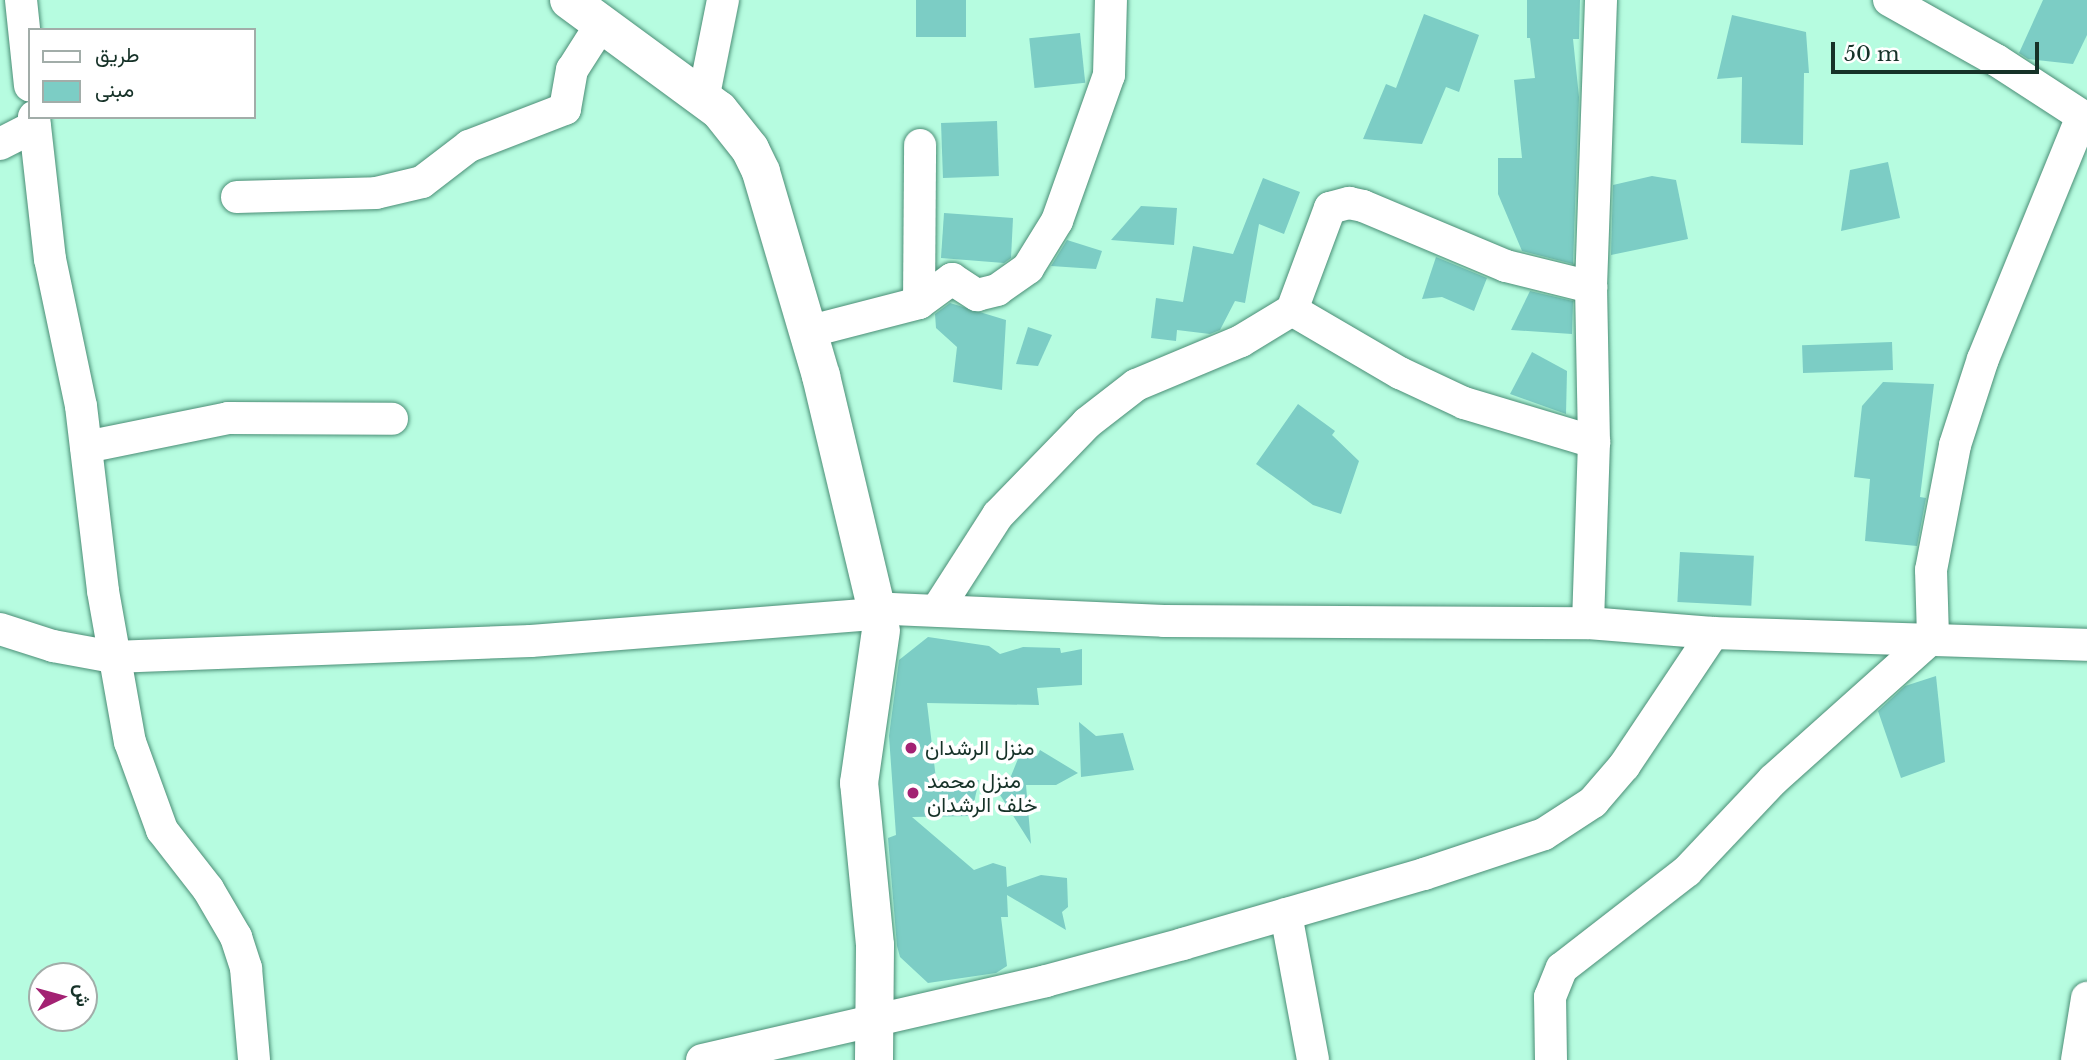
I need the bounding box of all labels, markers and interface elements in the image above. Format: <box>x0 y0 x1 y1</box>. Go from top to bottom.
legend <box>28 28 256 119</box>
scale bar <box>1835 28 2043 72</box>
text: 50 m <box>1844 41 1899 67</box>
text: طريق <box>95 42 140 68</box>
text: مبنى <box>95 77 134 103</box>
place label: منزل الرشدان <box>925 735 1034 761</box>
marker: منزل الرشدان <box>903 740 919 756</box>
place label: منزل محمد خلف الرشدان <box>927 768 1037 818</box>
marker: منزل محمد خلف الرشدان <box>905 785 921 801</box>
north arrow <box>28 962 98 1032</box>
text: ش <box>70 983 95 1008</box>

